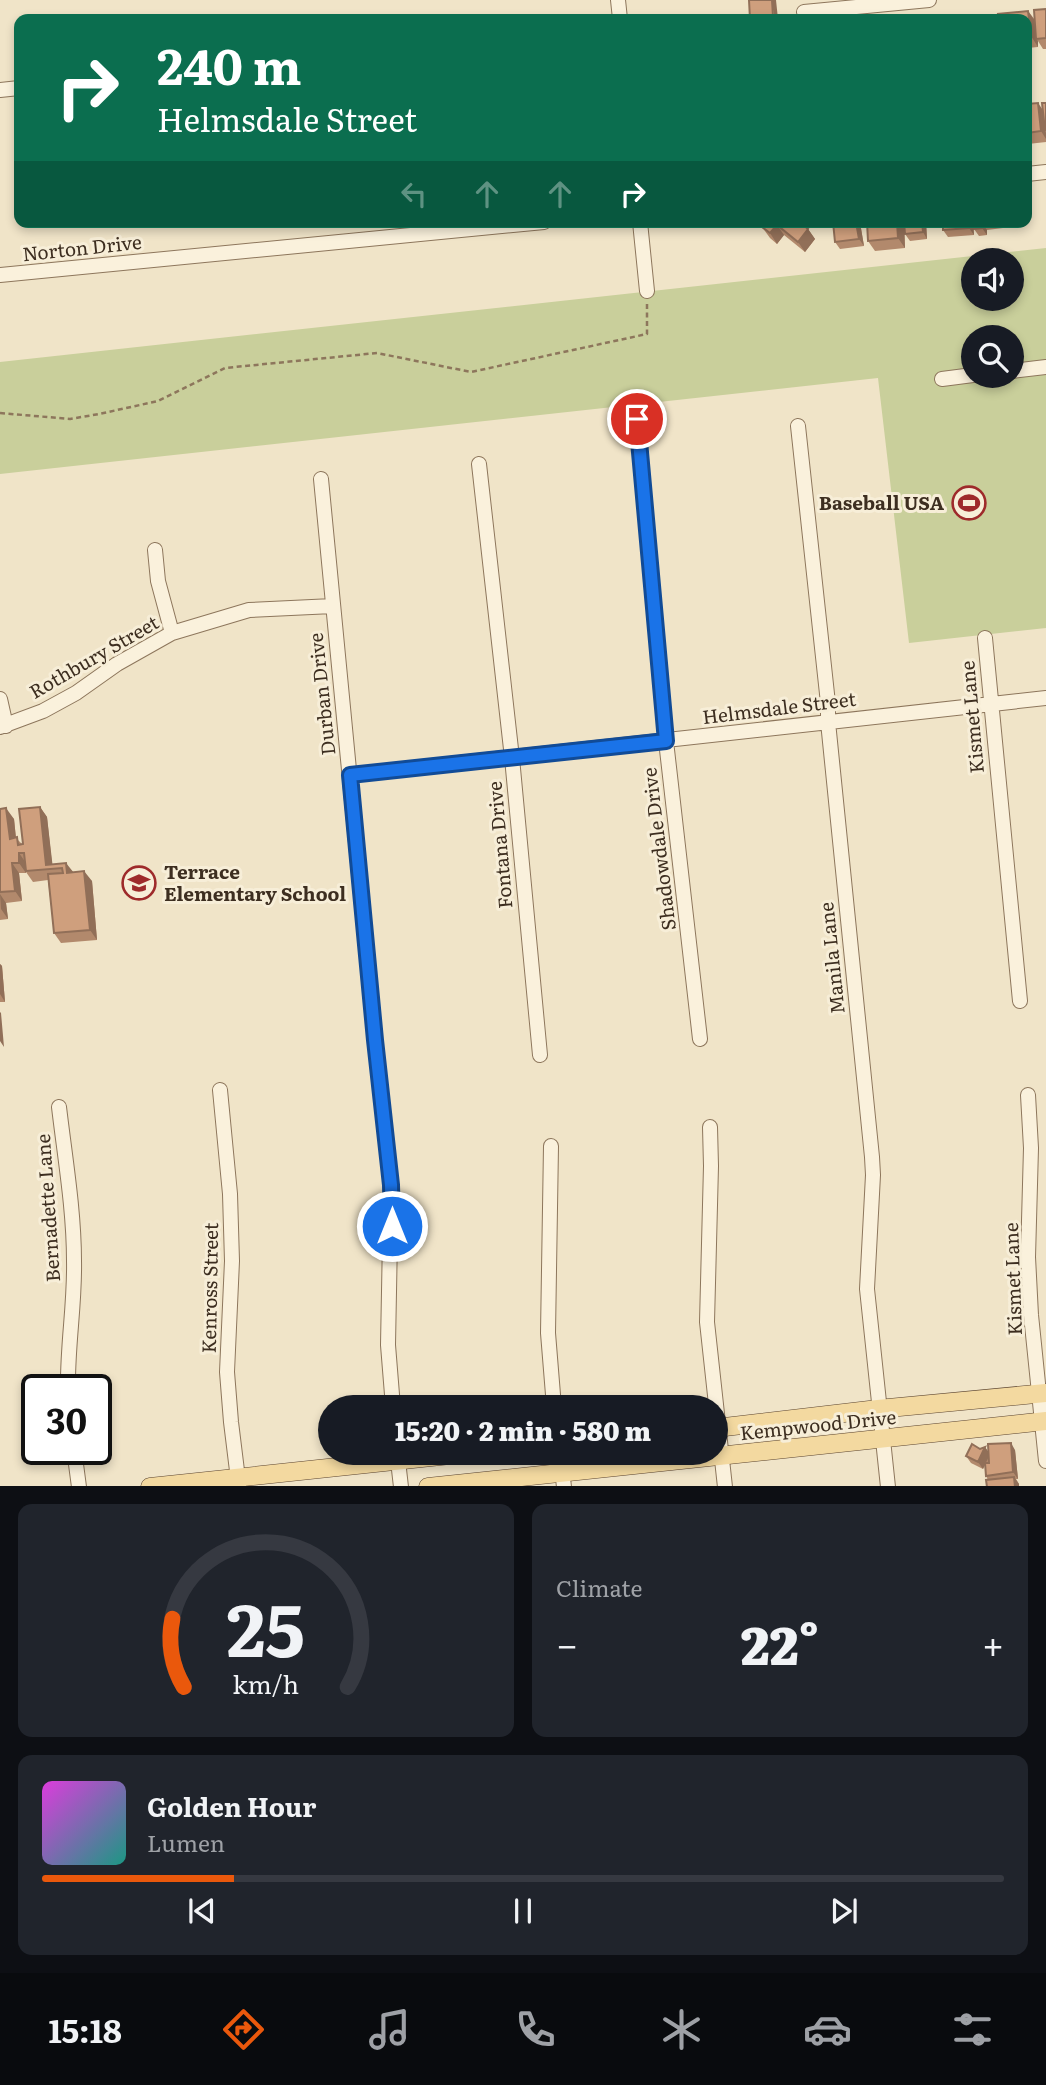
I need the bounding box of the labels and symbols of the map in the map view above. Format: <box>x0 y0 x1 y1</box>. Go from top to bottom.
street label: Norton Drive <box>21 227 143 267</box>
pin <box>607 389 667 449</box>
sports icon: Baseball USA <box>950 484 988 522</box>
place label: Baseball USA <box>819 488 945 516</box>
street label: Rothbury Street <box>24 608 164 705</box>
street label: Durban Drive <box>301 631 341 757</box>
street label: Kismet Lane <box>952 659 990 775</box>
street label: Helmsdale Street <box>700 684 858 730</box>
street label: Shadowdale Drive <box>634 766 682 932</box>
street label: Fontana Drive <box>479 780 519 910</box>
place label: Terrace Elementary School <box>164 857 346 907</box>
school or university icon: Terrace Elementary School <box>120 864 158 902</box>
street label: Manila Lane <box>811 901 851 1016</box>
street label: Bernadette Lane <box>28 1133 66 1283</box>
position arrow <box>355 1189 429 1263</box>
street label: Kenross Street <box>194 1222 224 1354</box>
street label: Kismet Lane <box>996 1222 1028 1336</box>
speed limit sign: 30 <box>21 1374 112 1465</box>
street label: Kempwood Drive <box>738 1402 898 1446</box>

